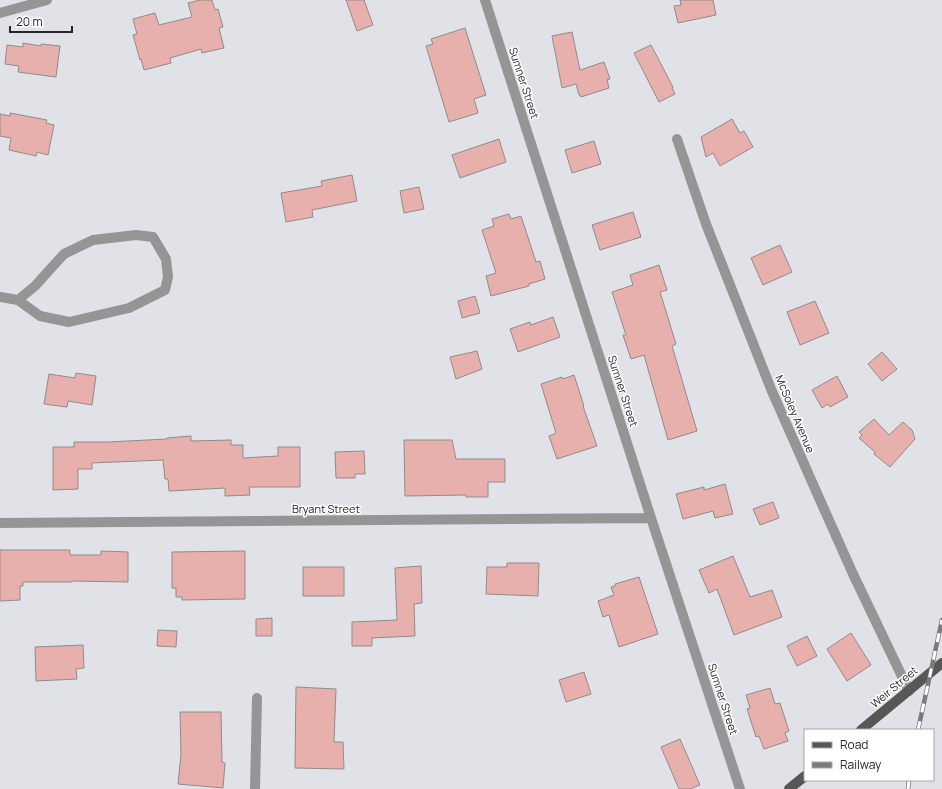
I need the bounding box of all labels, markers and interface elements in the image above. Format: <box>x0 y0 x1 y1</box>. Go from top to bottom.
scale bar <box>10 8 72 34</box>
text: 20 m <box>16 13 43 30</box>
street label: Sumner Street <box>506 45 543 120</box>
street label: Sumner Street <box>605 353 642 428</box>
street label: McSoley Avenue <box>772 373 819 456</box>
street label: Bryant Street <box>292 501 360 516</box>
street label: Sumner Street <box>705 661 742 736</box>
street label: Weir Street <box>867 663 920 711</box>
legend <box>804 729 934 781</box>
text: Road <box>840 736 868 753</box>
text: Railway <box>840 756 882 773</box>

